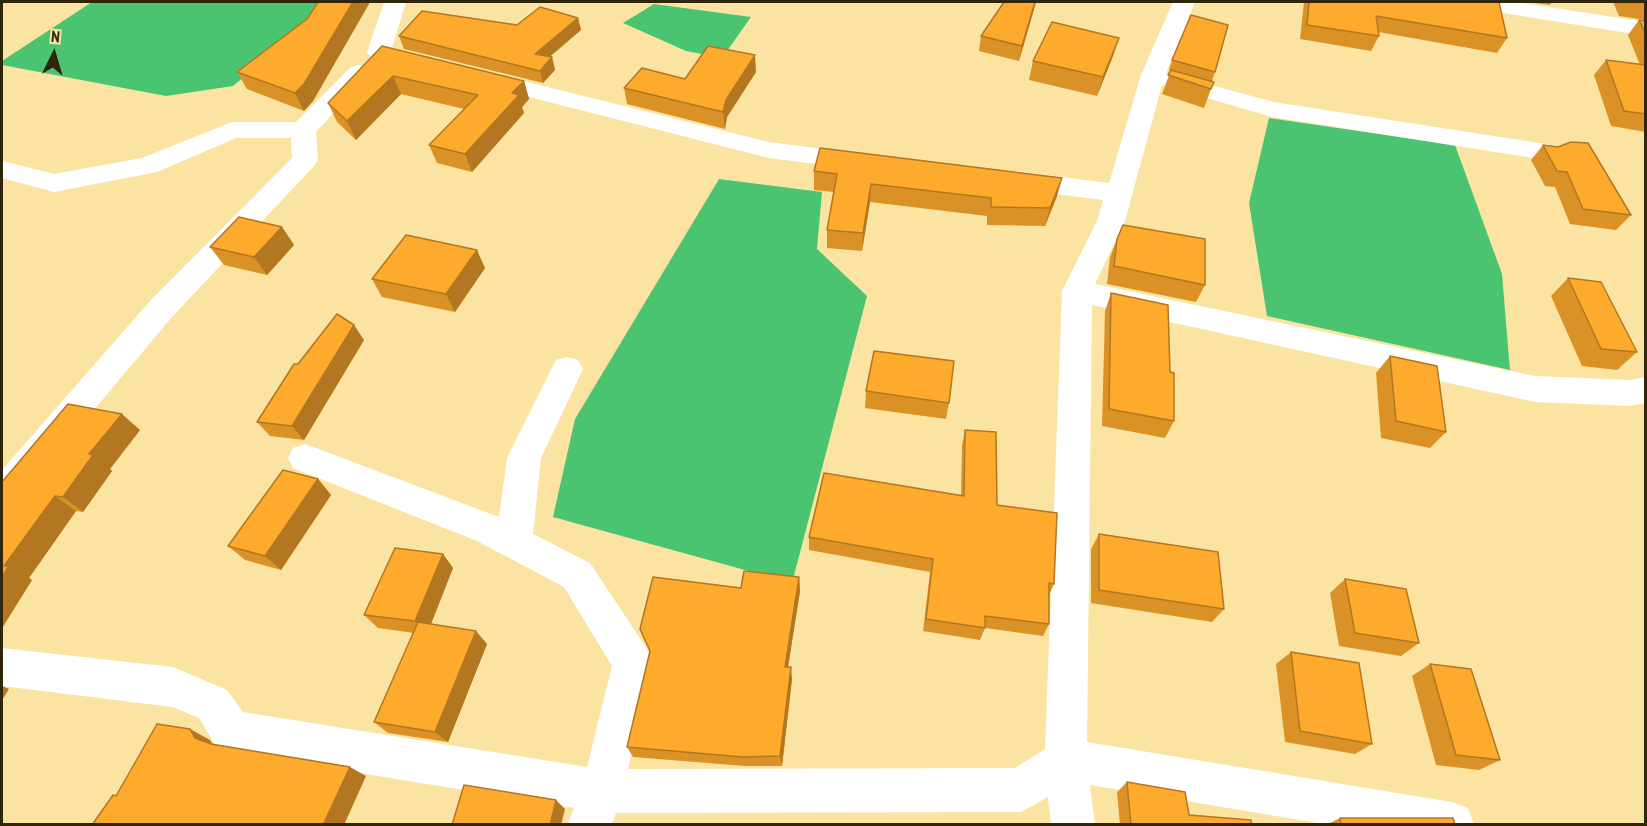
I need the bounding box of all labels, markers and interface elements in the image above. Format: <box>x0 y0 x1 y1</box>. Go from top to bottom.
north arrow <box>24 24 84 84</box>
text: N <box>50 26 61 46</box>

